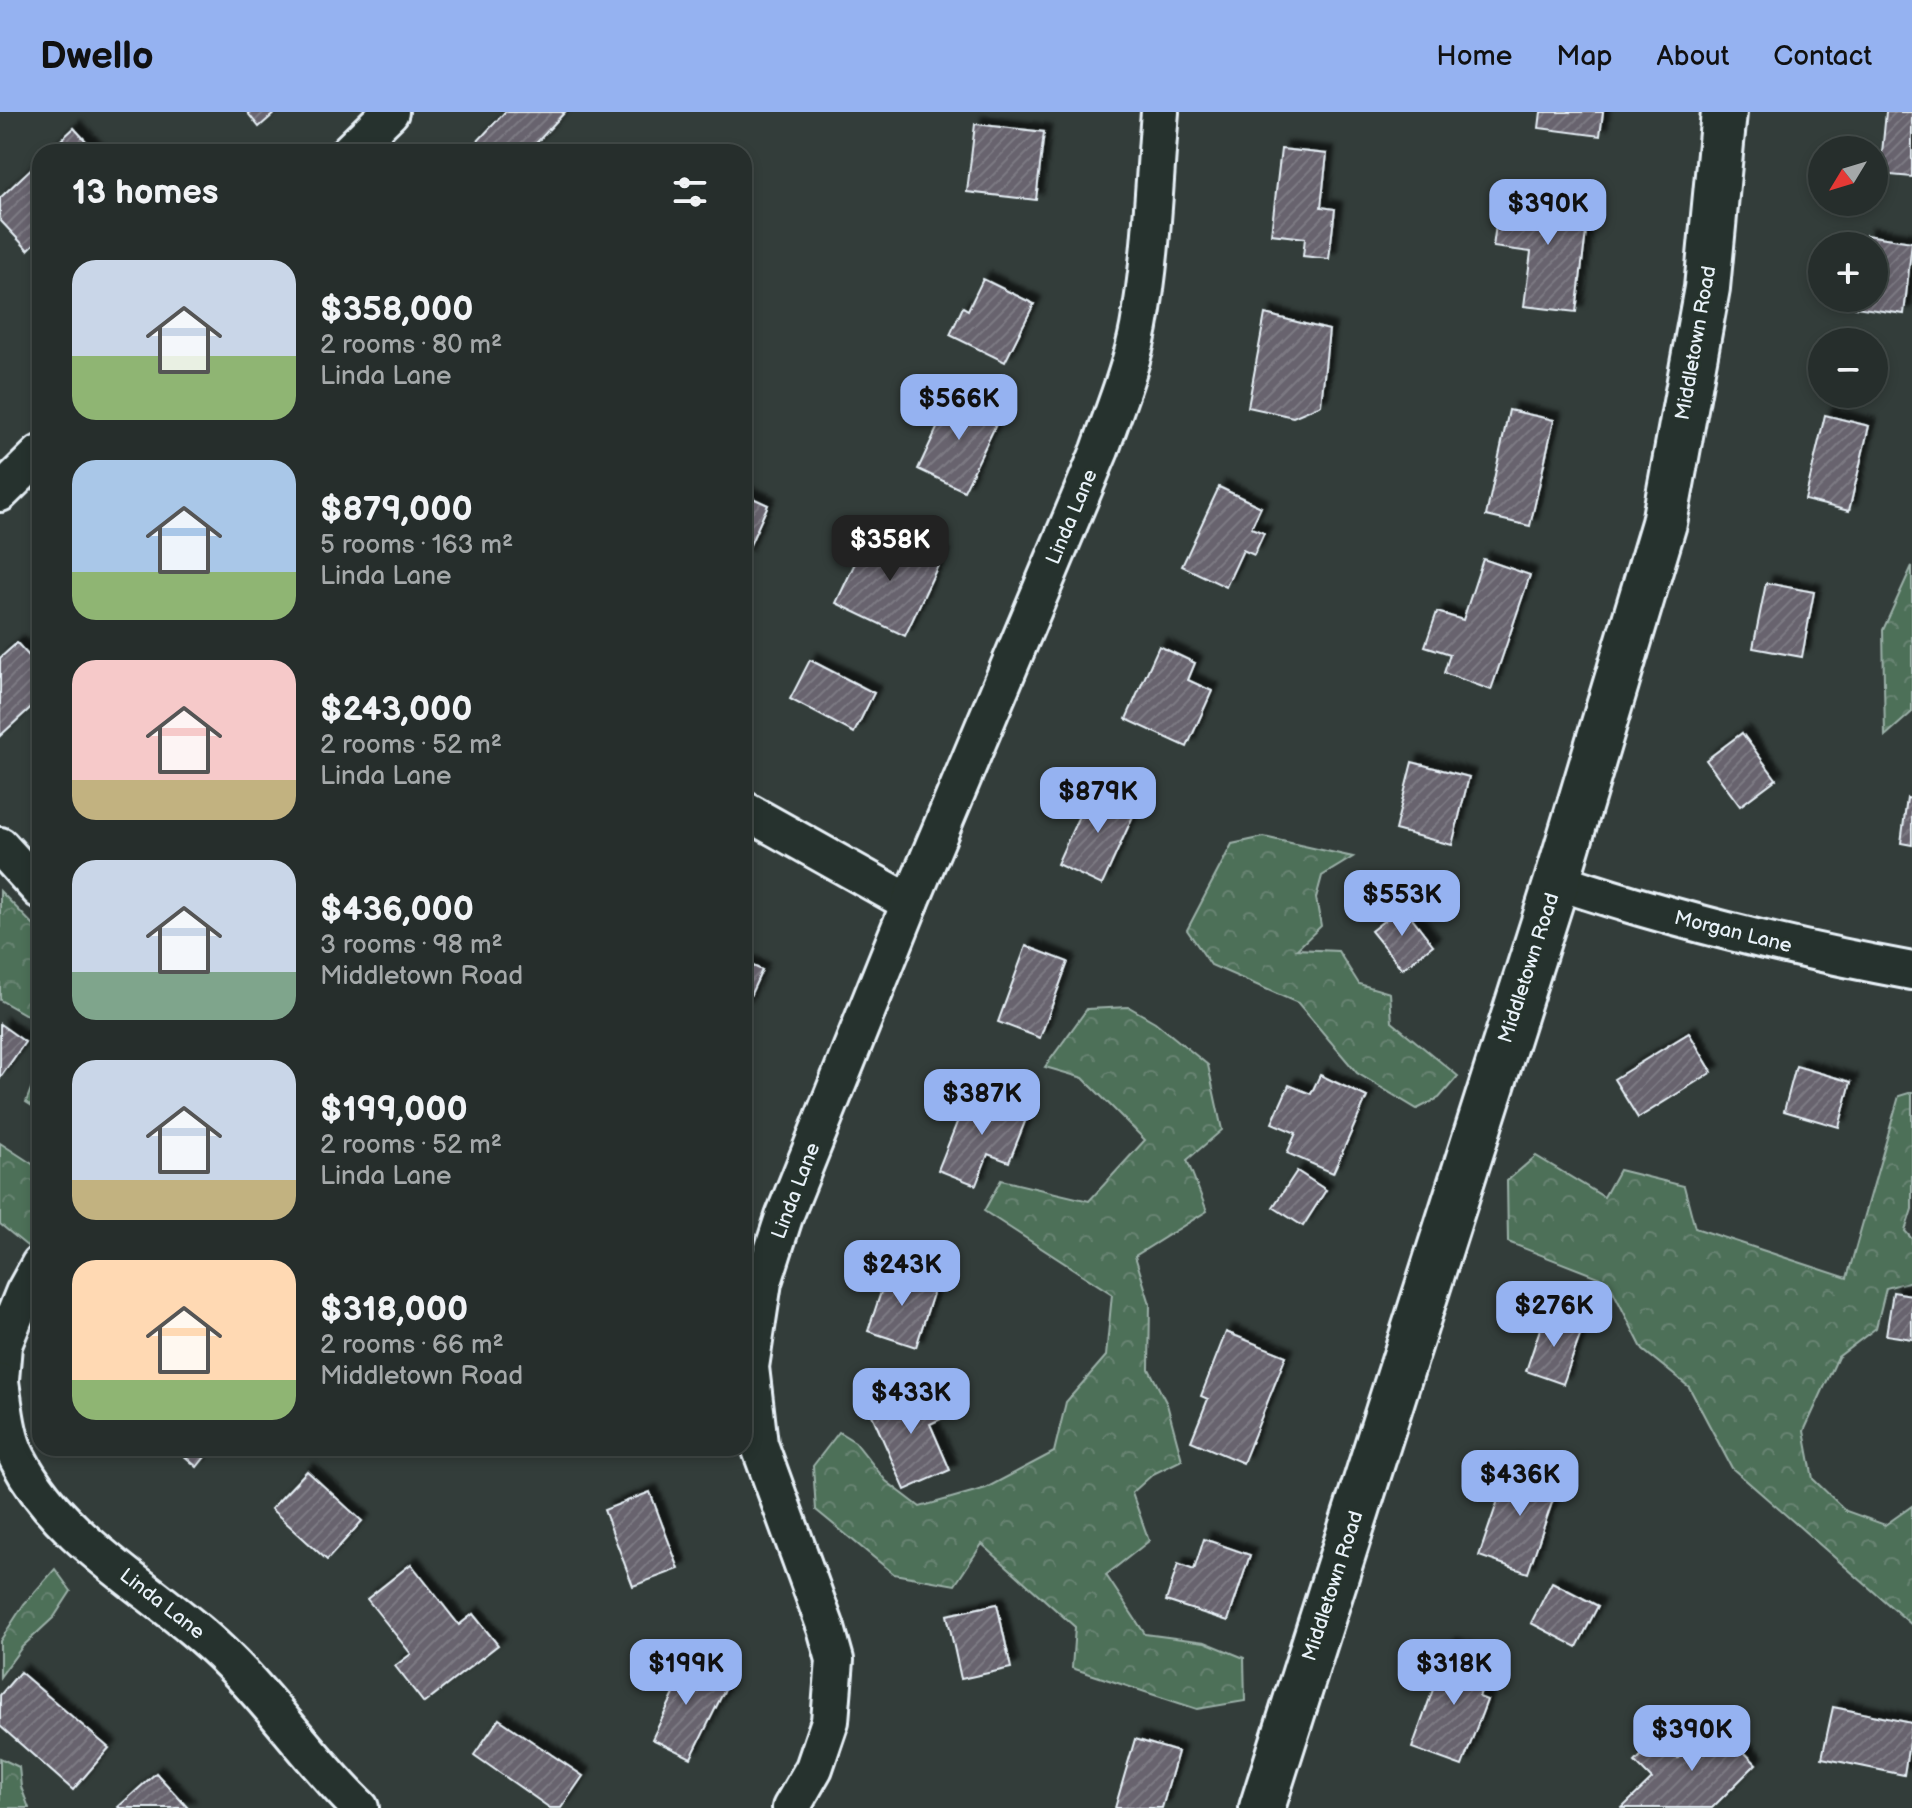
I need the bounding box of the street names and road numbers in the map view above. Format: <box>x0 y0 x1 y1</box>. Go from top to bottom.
street label: Middletown Road <box>1671 264 1721 422</box>
street label: Linda Lane <box>1041 466 1103 568</box>
street label: Middletown Road <box>1493 890 1565 1046</box>
street label: Morgan Lane <box>1672 906 1794 958</box>
street label: Linda Lane <box>767 1139 825 1242</box>
street label: Middletown Road <box>1297 1508 1369 1664</box>
street label: Linda Lane <box>115 1563 209 1645</box>

